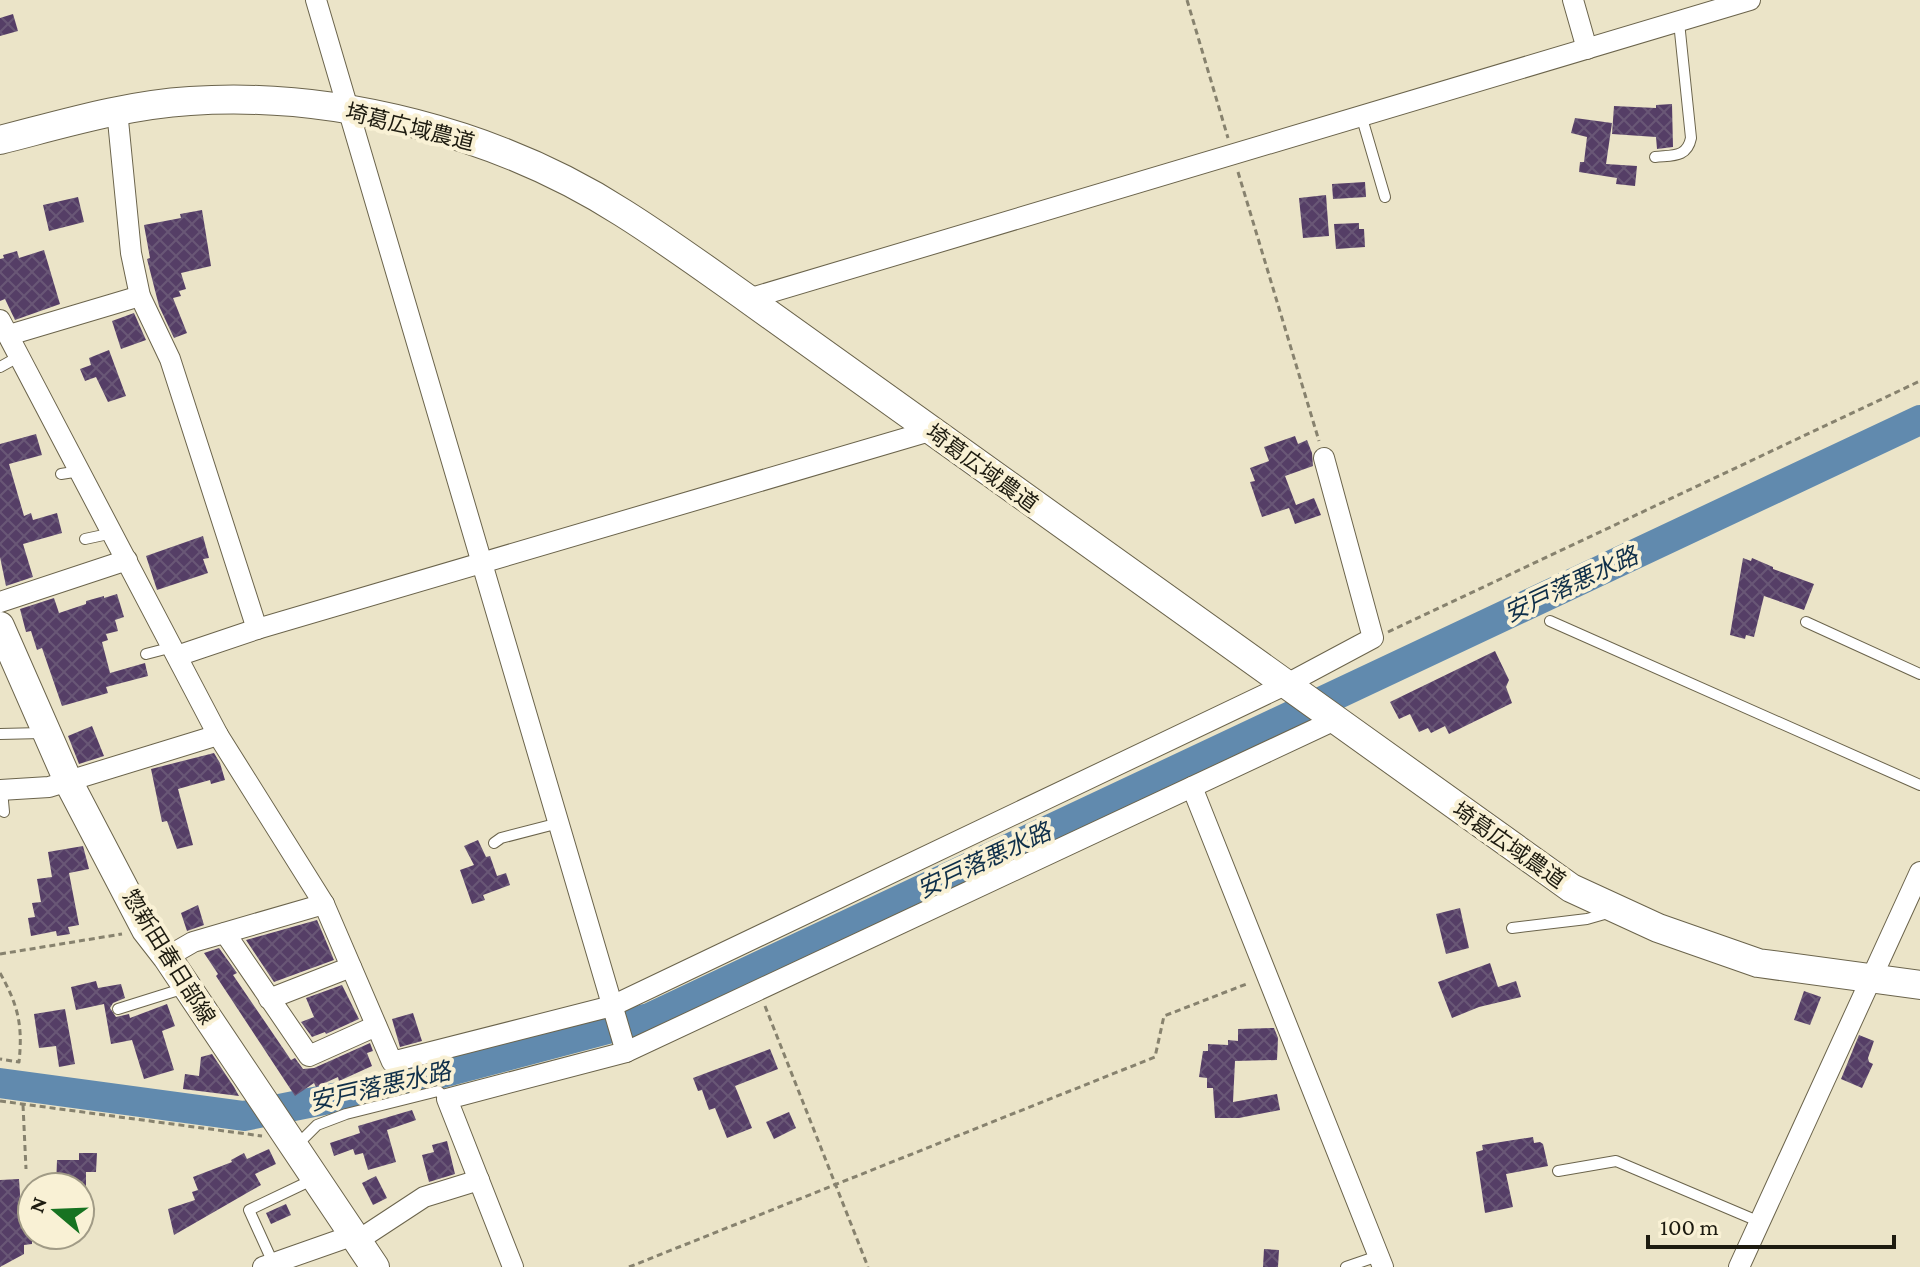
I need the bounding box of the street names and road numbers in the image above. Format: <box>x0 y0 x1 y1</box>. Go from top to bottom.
street label: 埼葛広域農道 <box>343 99 477 155</box>
street label: 埼葛広域農道 <box>921 419 1043 517</box>
street label: 埼葛広域農道 <box>1448 797 1570 893</box>
street label: 惣新田春日部線 <box>118 885 220 1029</box>

